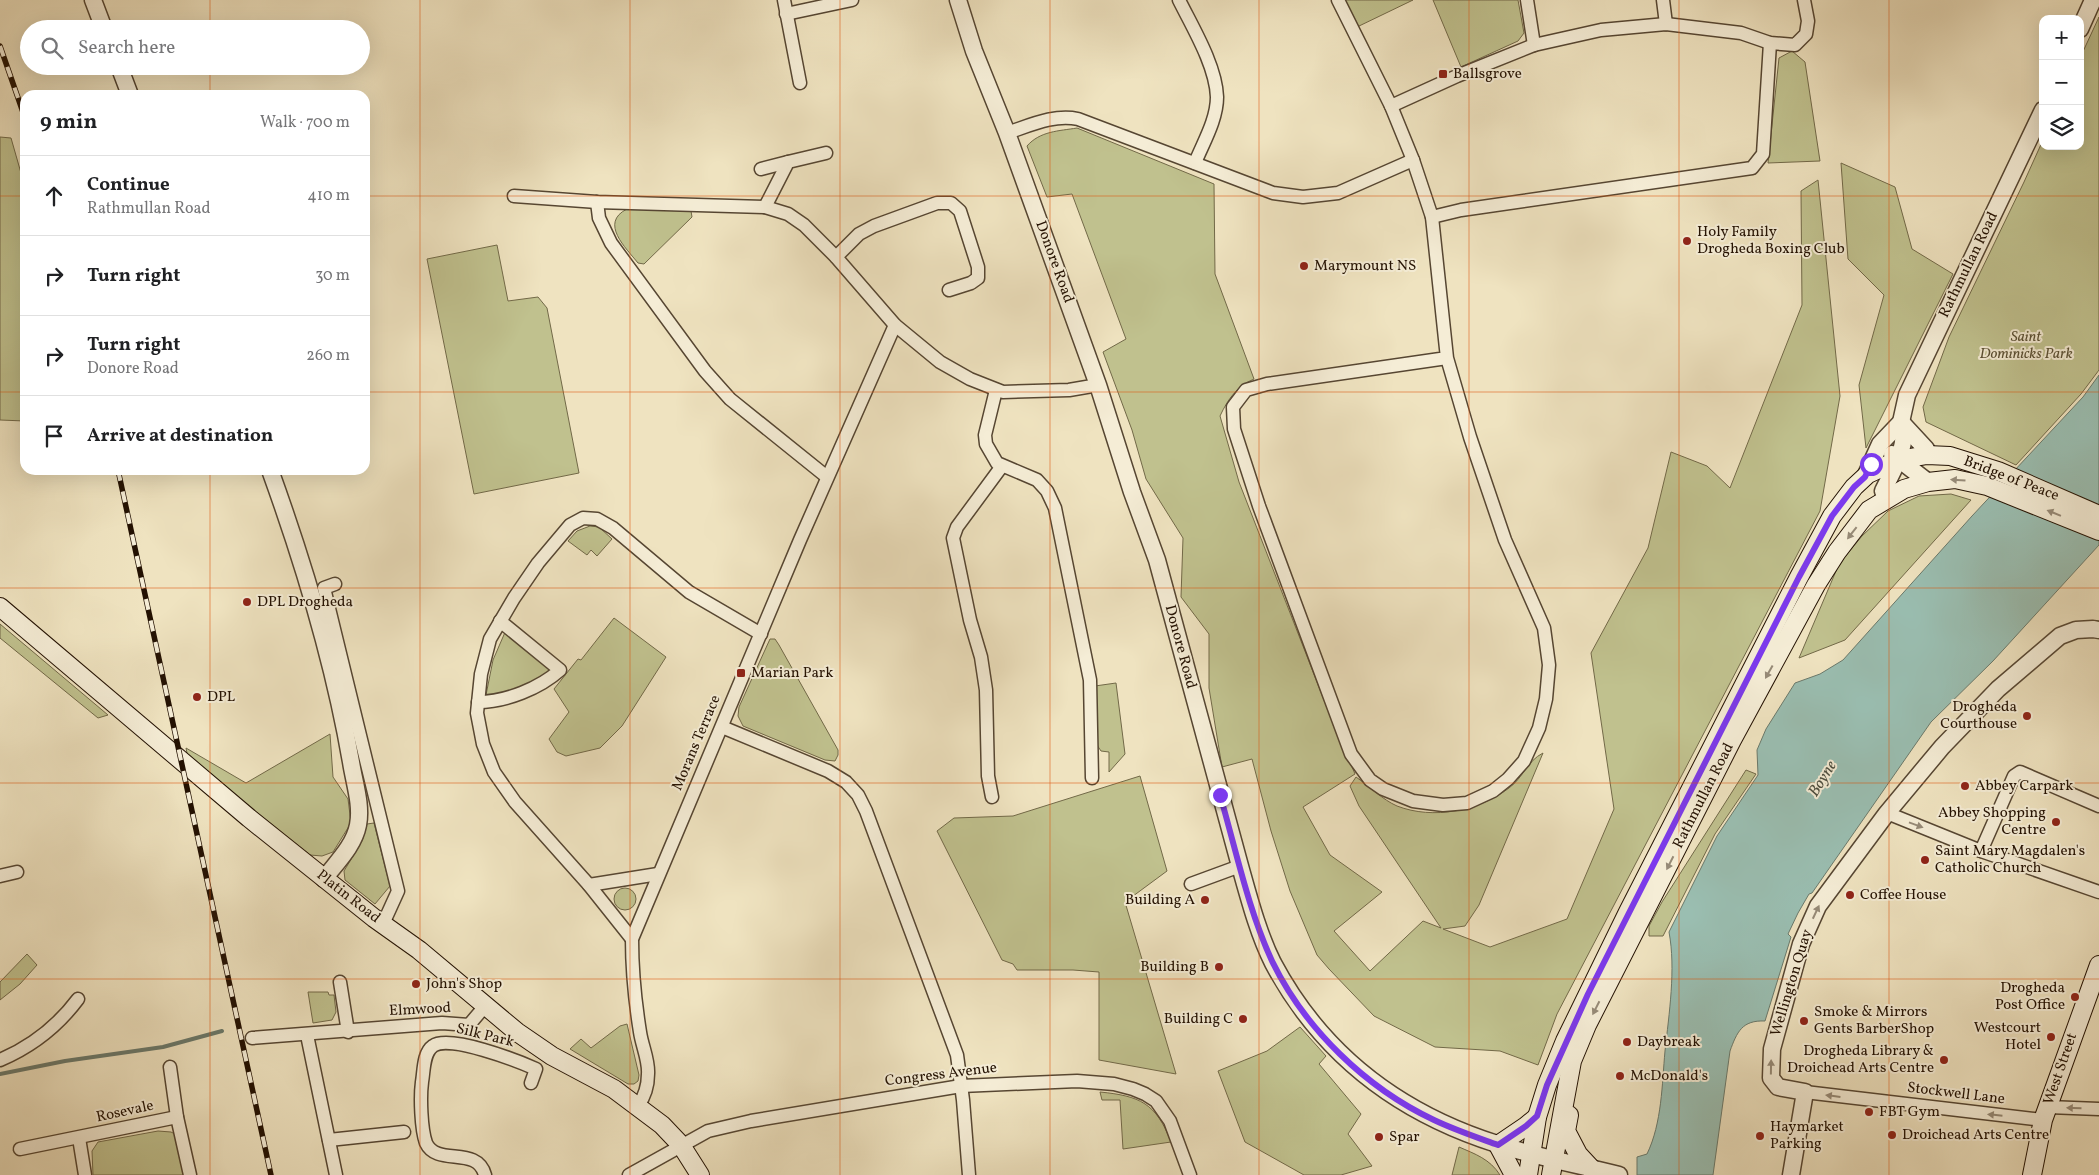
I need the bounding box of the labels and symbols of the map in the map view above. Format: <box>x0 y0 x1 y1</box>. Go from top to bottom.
place label: Ballsgrove <box>1453 64 1522 85</box>
marker: Ballsgrove <box>1437 68 1449 80</box>
street label: Rathmullan Road <box>1934 208 2004 322</box>
street label: Donore Road <box>1029 218 1079 306</box>
place label: Holy Family Drogheda Boxing Club <box>1697 222 1845 260</box>
marker: Holy Family Drogheda Boxing Club <box>1681 235 1693 247</box>
place label: Marymount NS <box>1314 256 1416 277</box>
marker: Marymount NS <box>1298 260 1310 272</box>
park label: Saint Dominicks Park <box>1979 327 2073 365</box>
street label: Bridge of Peace <box>1960 451 2062 507</box>
route start <box>1860 453 1883 476</box>
one-way arrow <box>1949 475 1965 483</box>
one-way arrow <box>2047 509 2061 517</box>
one-way arrow <box>1847 526 1857 539</box>
place label: DPL Drogheda <box>257 592 353 613</box>
marker: DPL Drogheda <box>241 596 253 608</box>
street label: Donore Road <box>1159 603 1201 691</box>
place label: Marian Park <box>751 663 833 684</box>
one-way arrow <box>1765 665 1773 679</box>
marker: Marian Park <box>735 667 747 679</box>
place label: DPL <box>207 687 236 708</box>
marker: DPL <box>191 691 203 703</box>
street label: Morans Terrace <box>667 692 727 794</box>
place label: Drogheda Courthouse <box>1940 697 2017 735</box>
marker: Drogheda Courthouse <box>2021 710 2033 722</box>
street label: Rathmullan Road <box>1668 740 1740 852</box>
water label: Boyne <box>1803 757 1843 801</box>
place label: Abbey Carpark <box>1975 776 2074 797</box>
marker: Abbey Carpark <box>1959 780 1971 792</box>
route end <box>1209 784 1232 807</box>
place label: Abbey Shopping Centre <box>1938 803 2046 841</box>
marker: Abbey Shopping Centre <box>2050 816 2062 828</box>
one-way arrow <box>1909 821 1924 829</box>
place label: Saint Mary Magdalen's Catholic Church <box>1935 841 2085 879</box>
marker: Saint Mary Magdalen's Catholic Church <box>1919 854 1931 866</box>
one-way arrow <box>1666 856 1674 870</box>
street label: Platin Road <box>312 865 384 929</box>
place label: Coffee House <box>1860 885 1946 906</box>
marker: Coffee House <box>1844 889 1856 901</box>
place label: Building A <box>1125 890 1195 911</box>
marker: Building A <box>1199 894 1211 906</box>
one-way arrow <box>1812 905 1820 919</box>
street label: Wellington Quay <box>1766 927 1818 1039</box>
place label: Building B <box>1140 957 1209 978</box>
marker: Building B <box>1213 961 1225 973</box>
place label: John's Shop <box>426 974 502 995</box>
marker: John's Shop <box>410 978 422 990</box>
place label: Drogheda Post Office <box>1995 978 2065 1016</box>
marker: Drogheda Post Office <box>2069 991 2081 1003</box>
street label: Elmwood <box>388 998 452 1022</box>
one-way arrow <box>1592 1000 1600 1015</box>
place label: Smoke & Mirrors Gents BarberShop <box>1814 1002 1934 1040</box>
place label: Building C <box>1164 1009 1233 1030</box>
marker: Building C <box>1237 1013 1249 1025</box>
marker: Smoke & Mirrors Gents BarberShop <box>1798 1015 1810 1027</box>
place label: Westcourt Hotel <box>1974 1018 2041 1056</box>
street label: Silk Park <box>454 1019 516 1053</box>
street label: West Street <box>2039 1030 2083 1108</box>
marker: Westcourt Hotel <box>2045 1031 2057 1043</box>
place label: Daybreak <box>1637 1032 1700 1053</box>
marker: Daybreak <box>1621 1036 1633 1048</box>
place label: Drogheda Library & Droichead Arts Centre <box>1787 1041 1934 1079</box>
marker: Drogheda Library & Droichead Arts Centre <box>1938 1054 1950 1066</box>
street label: Congress Avenue <box>884 1058 998 1092</box>
one-way arrow <box>1768 1059 1776 1075</box>
place label: McDonald's <box>1630 1066 1708 1087</box>
marker: McDonald's <box>1614 1070 1626 1082</box>
street label: Stockwell Lane <box>1906 1078 2006 1110</box>
one-way arrow <box>1825 1092 1841 1100</box>
street label: Rosevale <box>94 1096 156 1128</box>
place label: FBT Gym <box>1879 1102 1940 1123</box>
one-way arrow <box>2065 1103 2081 1111</box>
marker: FBT Gym <box>1863 1106 1875 1118</box>
one-way arrow <box>1987 1111 2003 1119</box>
place label: Haymarket Parking <box>1770 1117 1844 1155</box>
place label: Droichead Arts Centre <box>1902 1125 2049 1146</box>
place label: Spar <box>1389 1127 1420 1148</box>
marker: Droichead Arts Centre <box>1886 1129 1898 1141</box>
marker: Haymarket Parking <box>1754 1130 1766 1142</box>
marker: Spar <box>1373 1131 1385 1143</box>

